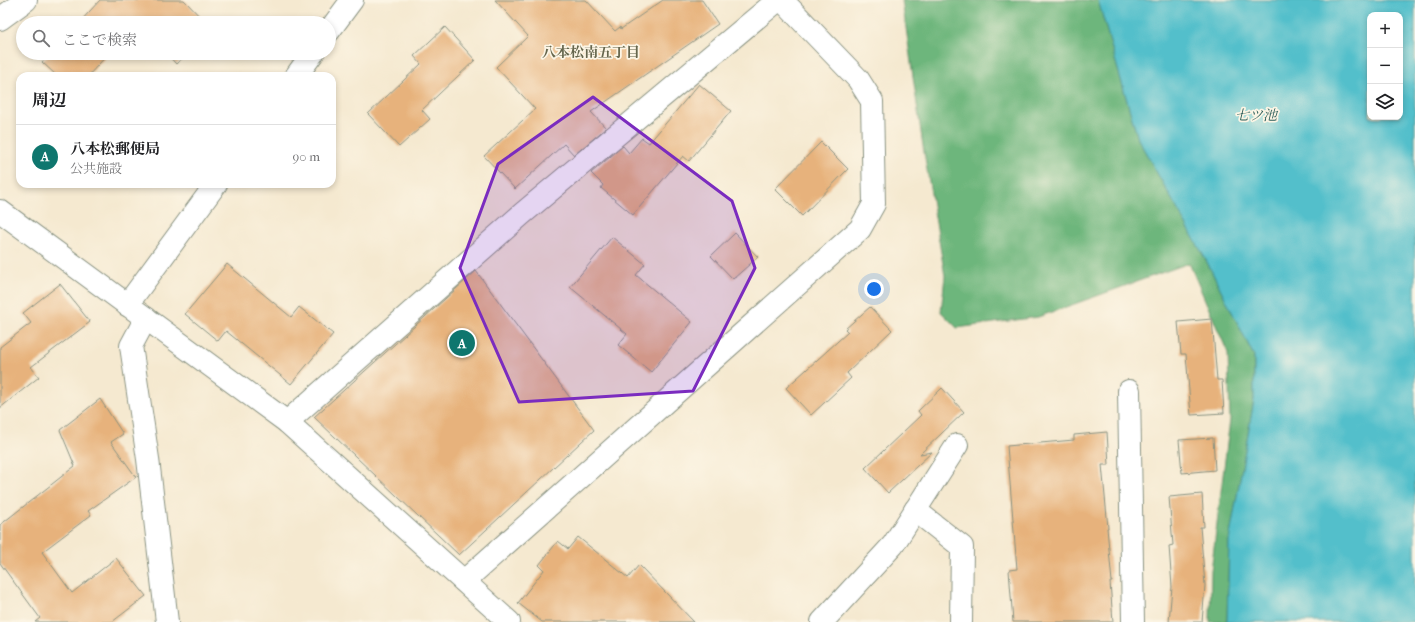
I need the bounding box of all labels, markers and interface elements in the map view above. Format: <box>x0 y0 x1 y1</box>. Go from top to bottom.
map controls <box>1367 12 1403 120</box>
button: + <box>1367 12 1403 48</box>
search box <box>16 16 336 60</box>
icon: search <box>30 27 52 49</box>
text: ここで検索 <box>62 31 137 49</box>
district label: 八本松南五丁目 <box>542 44 640 61</box>
button: − <box>1367 48 1403 84</box>
button: layers <box>1367 84 1403 120</box>
text: 周辺 <box>32 90 66 110</box>
water label: 七ツ池 <box>1235 107 1279 124</box>
text: 八本松郵便局 <box>70 140 160 158</box>
text: A <box>41 149 49 164</box>
text: 90 m <box>292 149 320 164</box>
text: 公共施設 <box>70 161 122 176</box>
your location <box>864 279 884 299</box>
pin: A <box>449 328 475 358</box>

